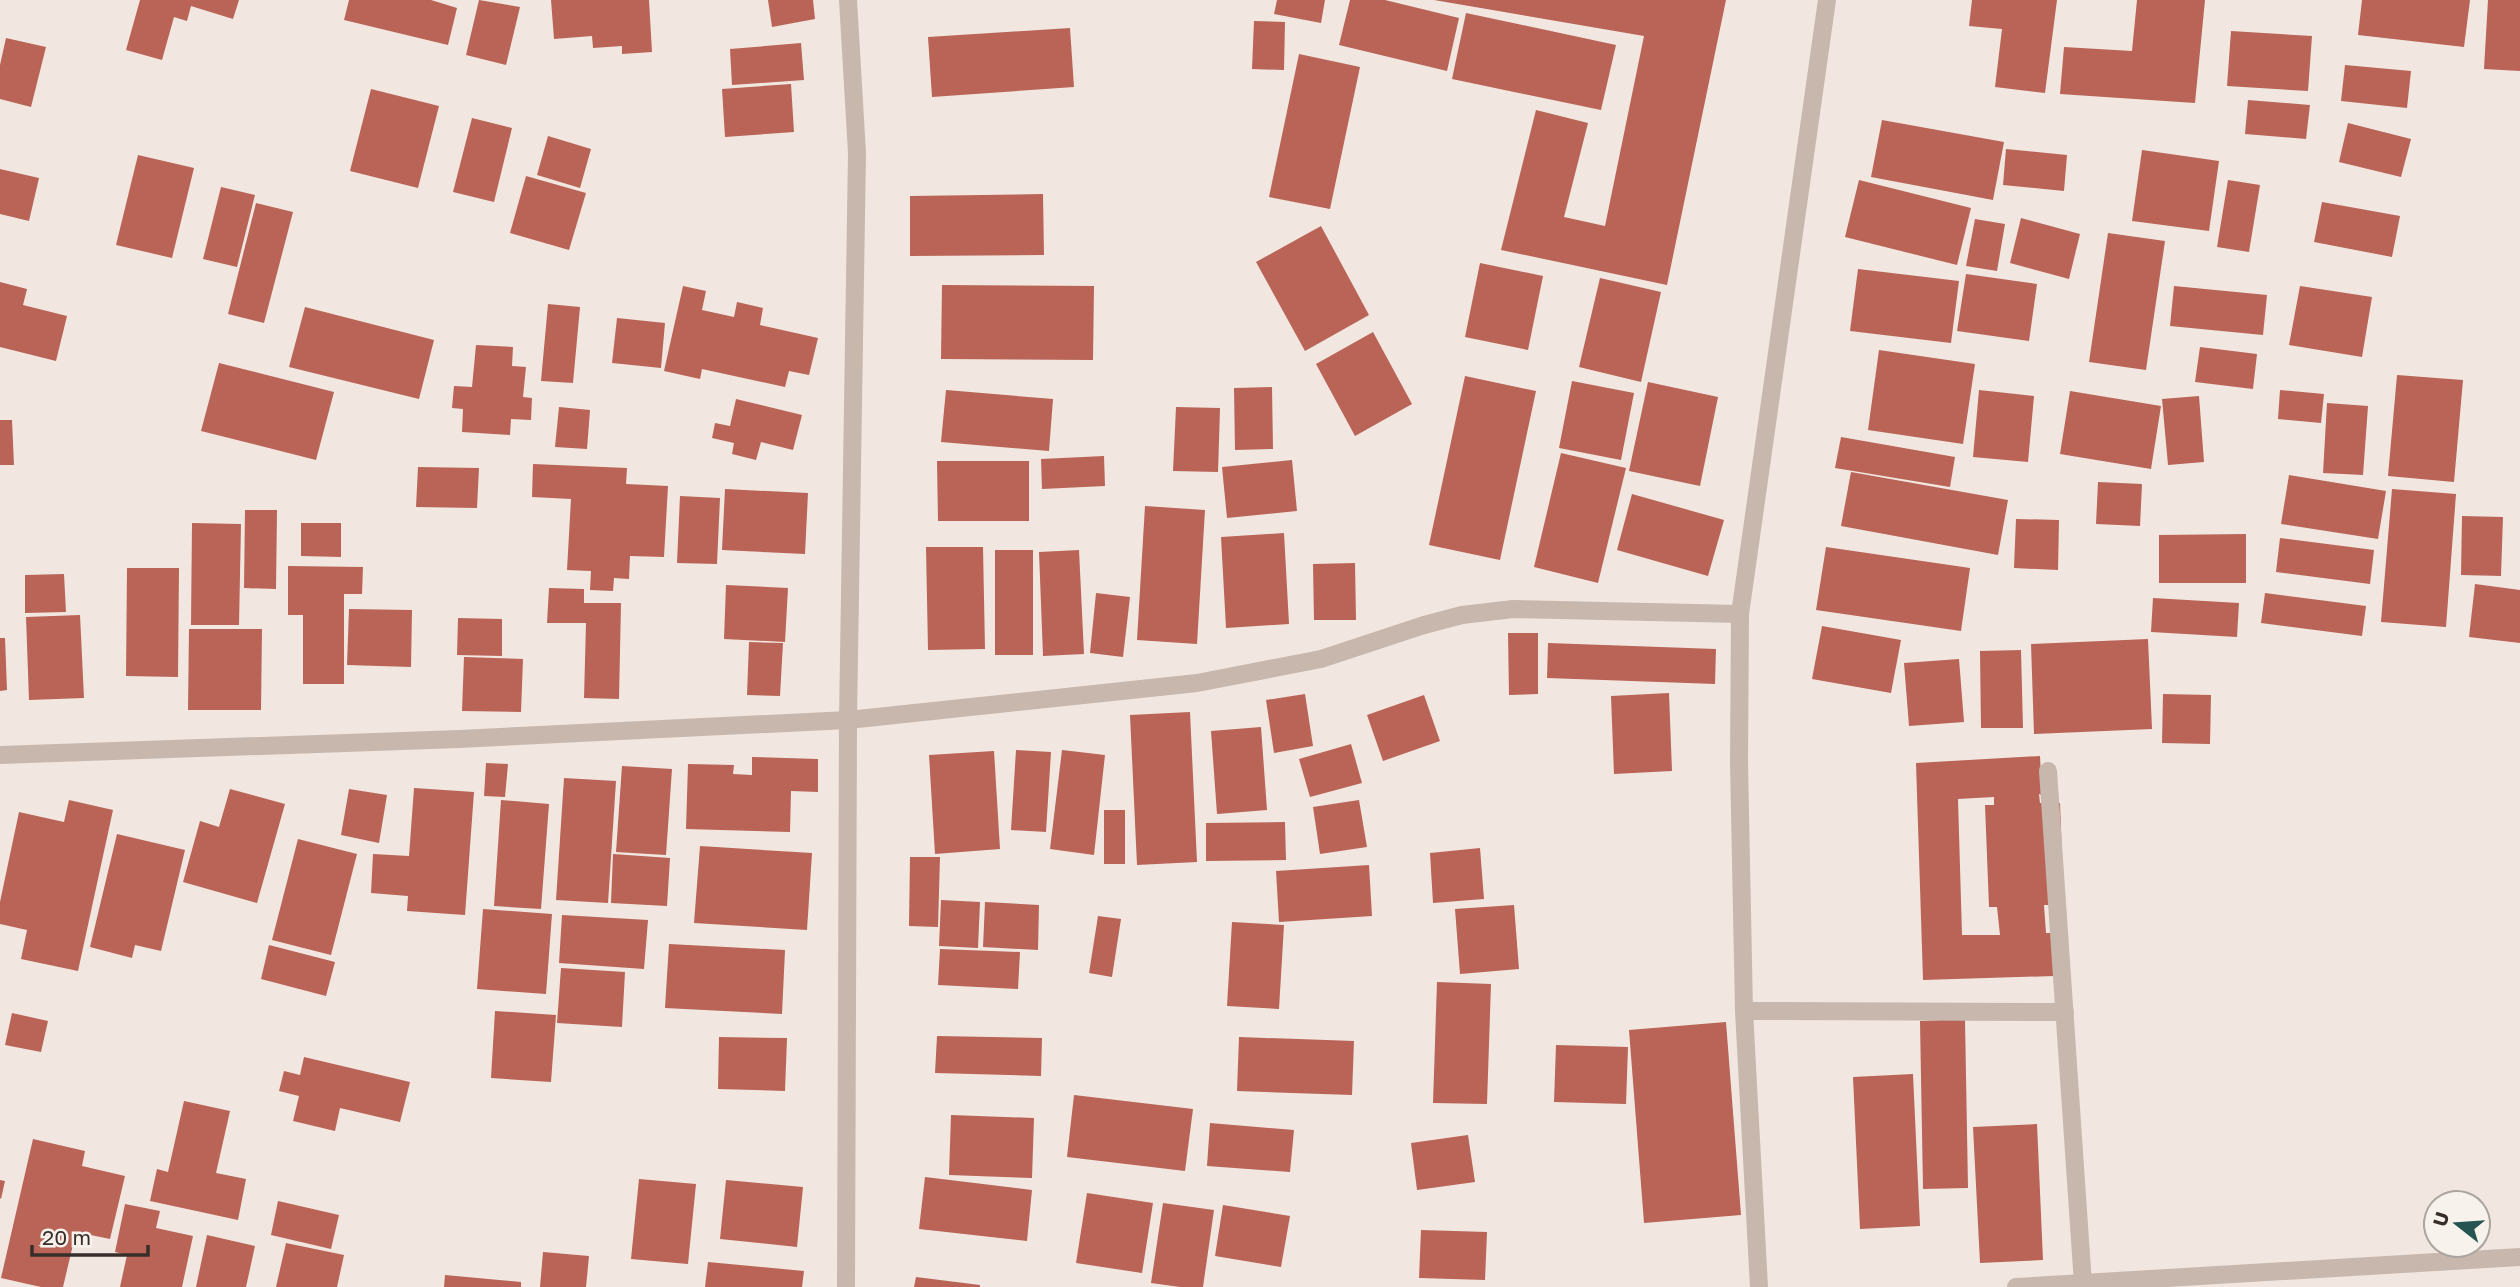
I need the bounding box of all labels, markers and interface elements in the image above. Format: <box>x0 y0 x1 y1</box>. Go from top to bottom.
north arrow <box>2422 1189 2492 1259</box>
text: U <box>2427 1209 2453 1229</box>
scale bar <box>32 1214 147 1258</box>
text: 20 m <box>42 1224 91 1250</box>

